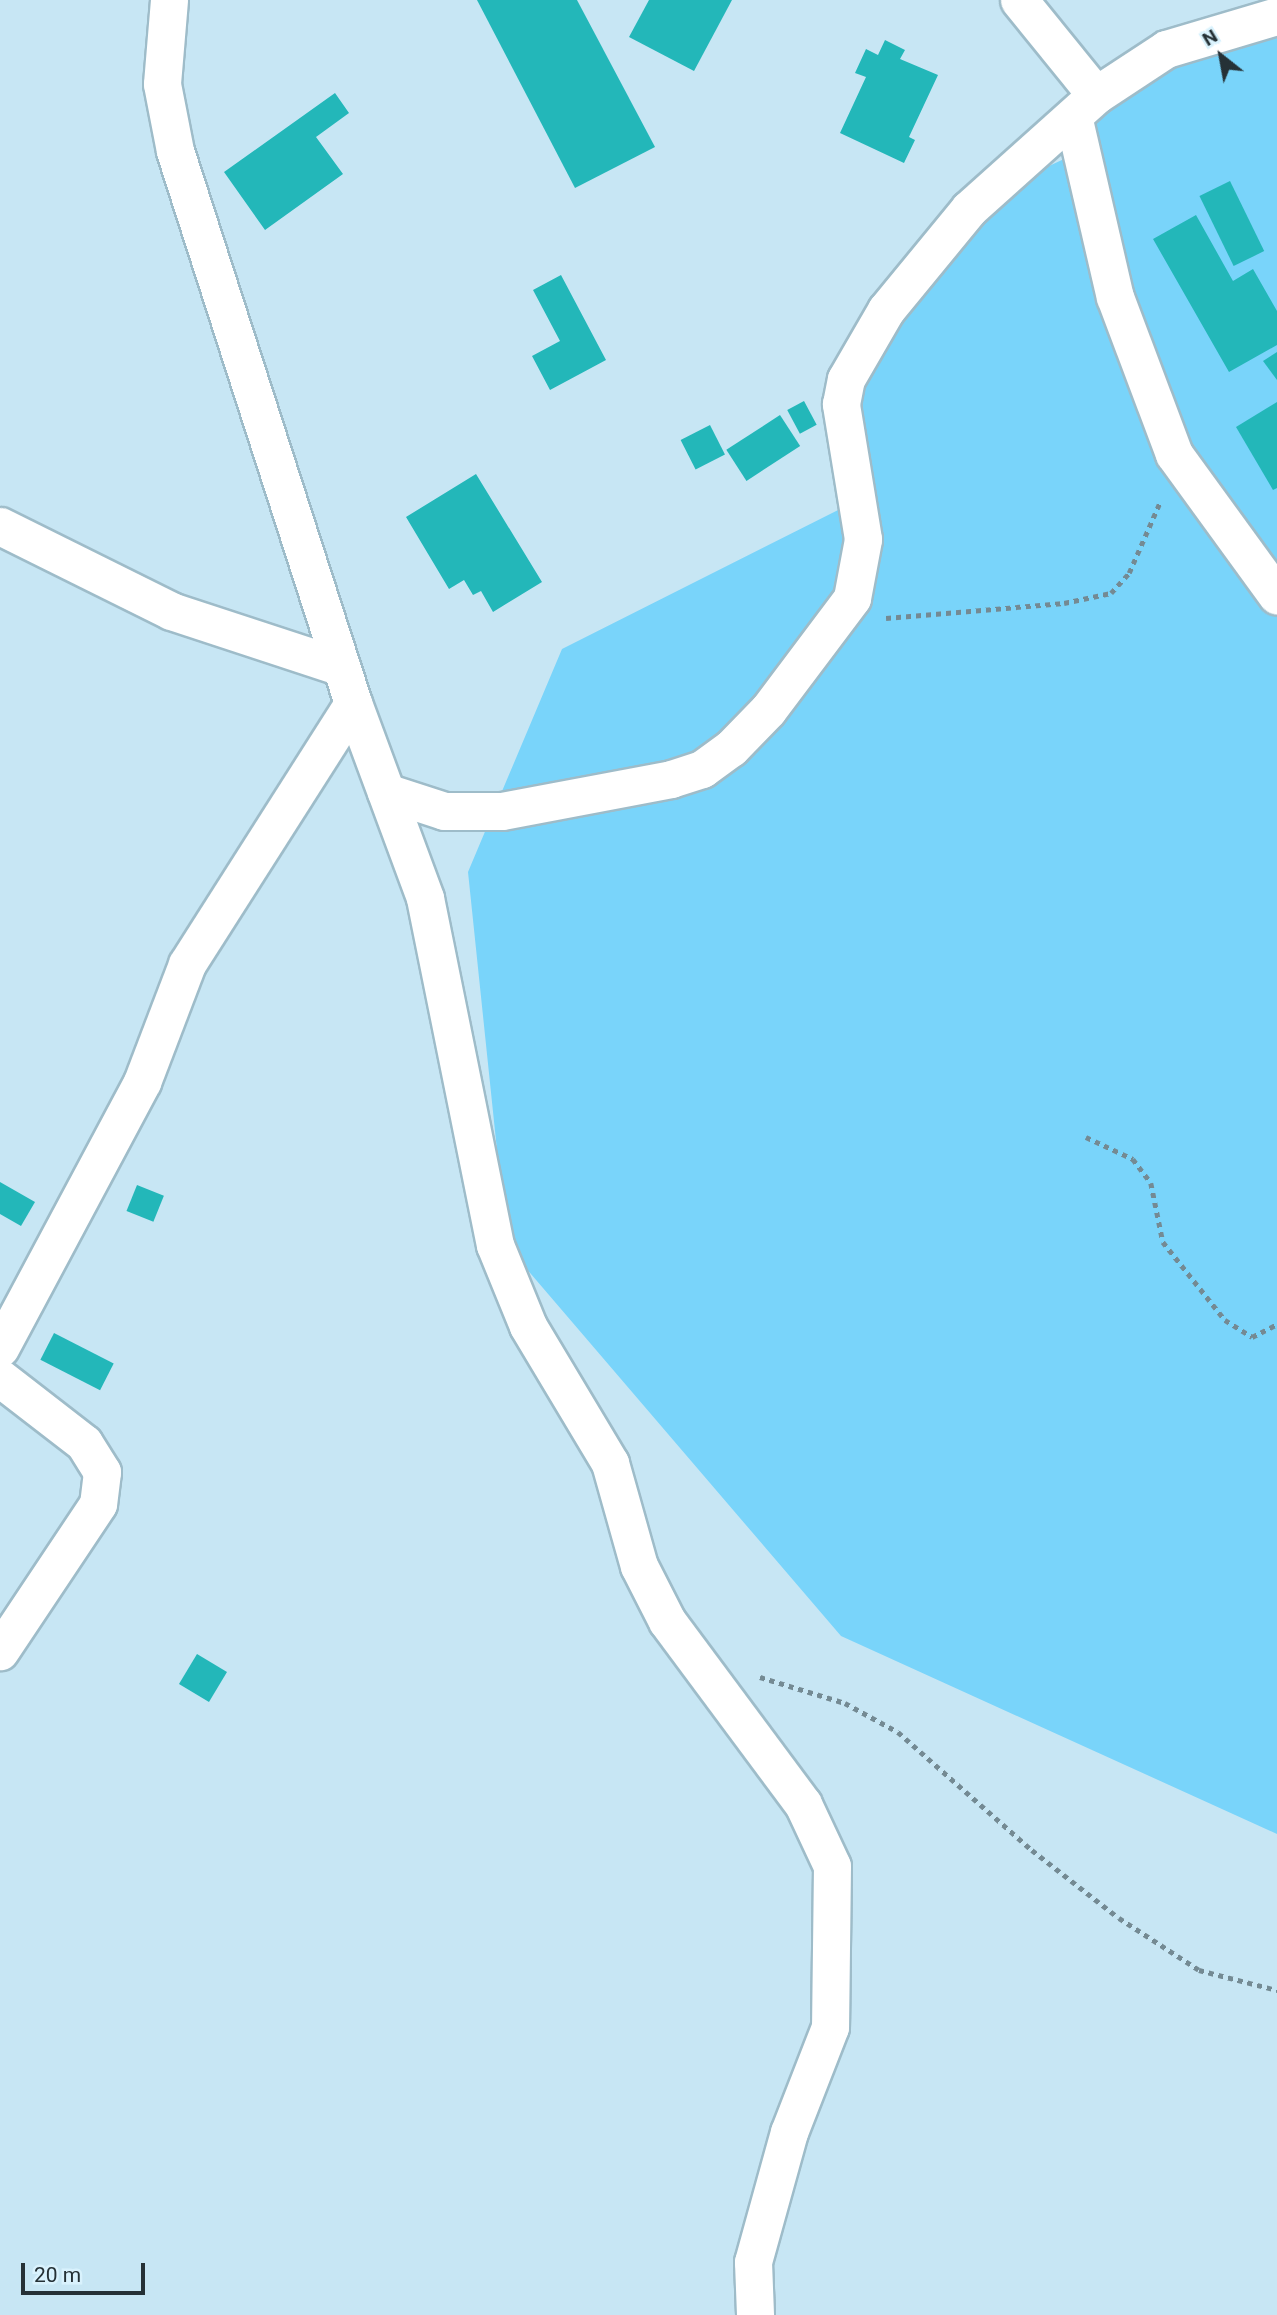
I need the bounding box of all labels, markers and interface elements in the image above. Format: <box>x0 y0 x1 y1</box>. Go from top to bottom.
north arrow <box>1186 21 1256 91</box>
text: N <box>1198 24 1222 51</box>
scale bar <box>24 2248 149 2292</box>
text: 20 m <box>34 2263 81 2287</box>

